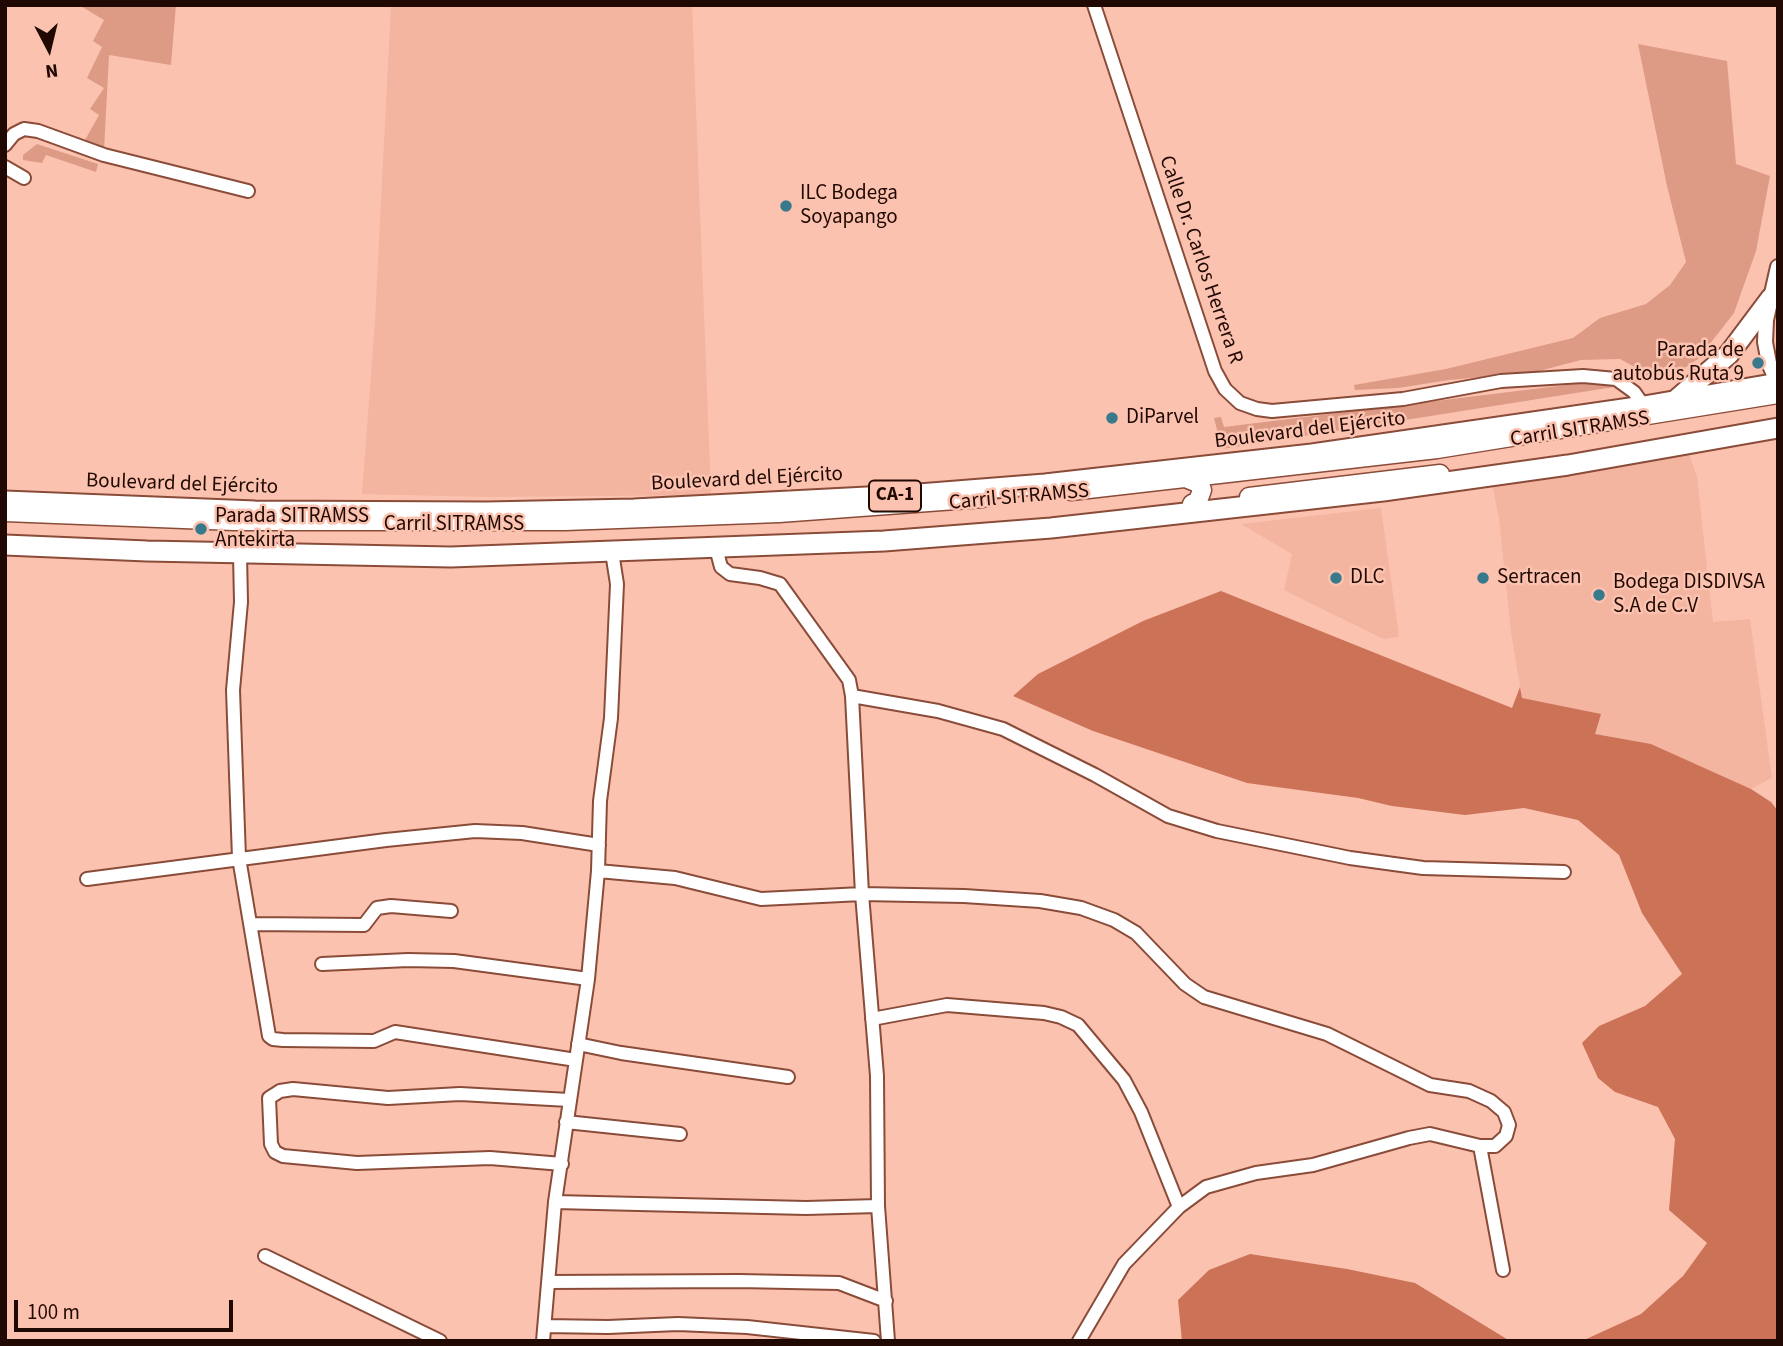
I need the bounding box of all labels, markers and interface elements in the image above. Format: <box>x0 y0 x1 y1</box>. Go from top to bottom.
north arrow <box>14 14 84 84</box>
text: N <box>44 56 60 85</box>
street label: Calle Dr. Carlos Herrera R <box>1153 153 1247 367</box>
place label: ILC Bodega Soyapango <box>800 181 898 231</box>
marker: ILC Bodega Soyapango <box>778 198 794 214</box>
place label: Parada de autobús Ruta 9 <box>1613 338 1744 388</box>
marker: Parada de autobús Ruta 9 <box>1750 355 1766 371</box>
place label: DiParvel <box>1126 405 1199 431</box>
street label: Boulevard del Ejército <box>1213 407 1407 455</box>
street label: Carril SITRAMSS <box>1509 407 1651 453</box>
marker: DiParvel <box>1104 410 1120 426</box>
street label: Boulevard del Ejército <box>650 462 844 498</box>
street label: Boulevard del Ejército <box>85 469 279 501</box>
street label: Carril SITRAMSS <box>948 479 1090 517</box>
road number: CA-1 <box>869 481 921 512</box>
place label: Parada SITRAMSS Antekirta <box>215 504 369 554</box>
street label: Carril SITRAMSS <box>384 512 524 538</box>
marker: Parada SITRAMSS Antekirta <box>193 521 209 537</box>
place label: DLC <box>1350 565 1385 591</box>
place label: Sertracen <box>1497 565 1581 591</box>
marker: DLC <box>1328 570 1344 586</box>
marker: Sertracen <box>1475 570 1491 586</box>
place label: Bodega DISDIVSA S.A de C.V <box>1613 570 1765 620</box>
marker: Bodega DISDIVSA S.A de C.V <box>1591 587 1607 603</box>
scale bar <box>18 1286 236 1330</box>
text: 100 m <box>27 1297 80 1327</box>

